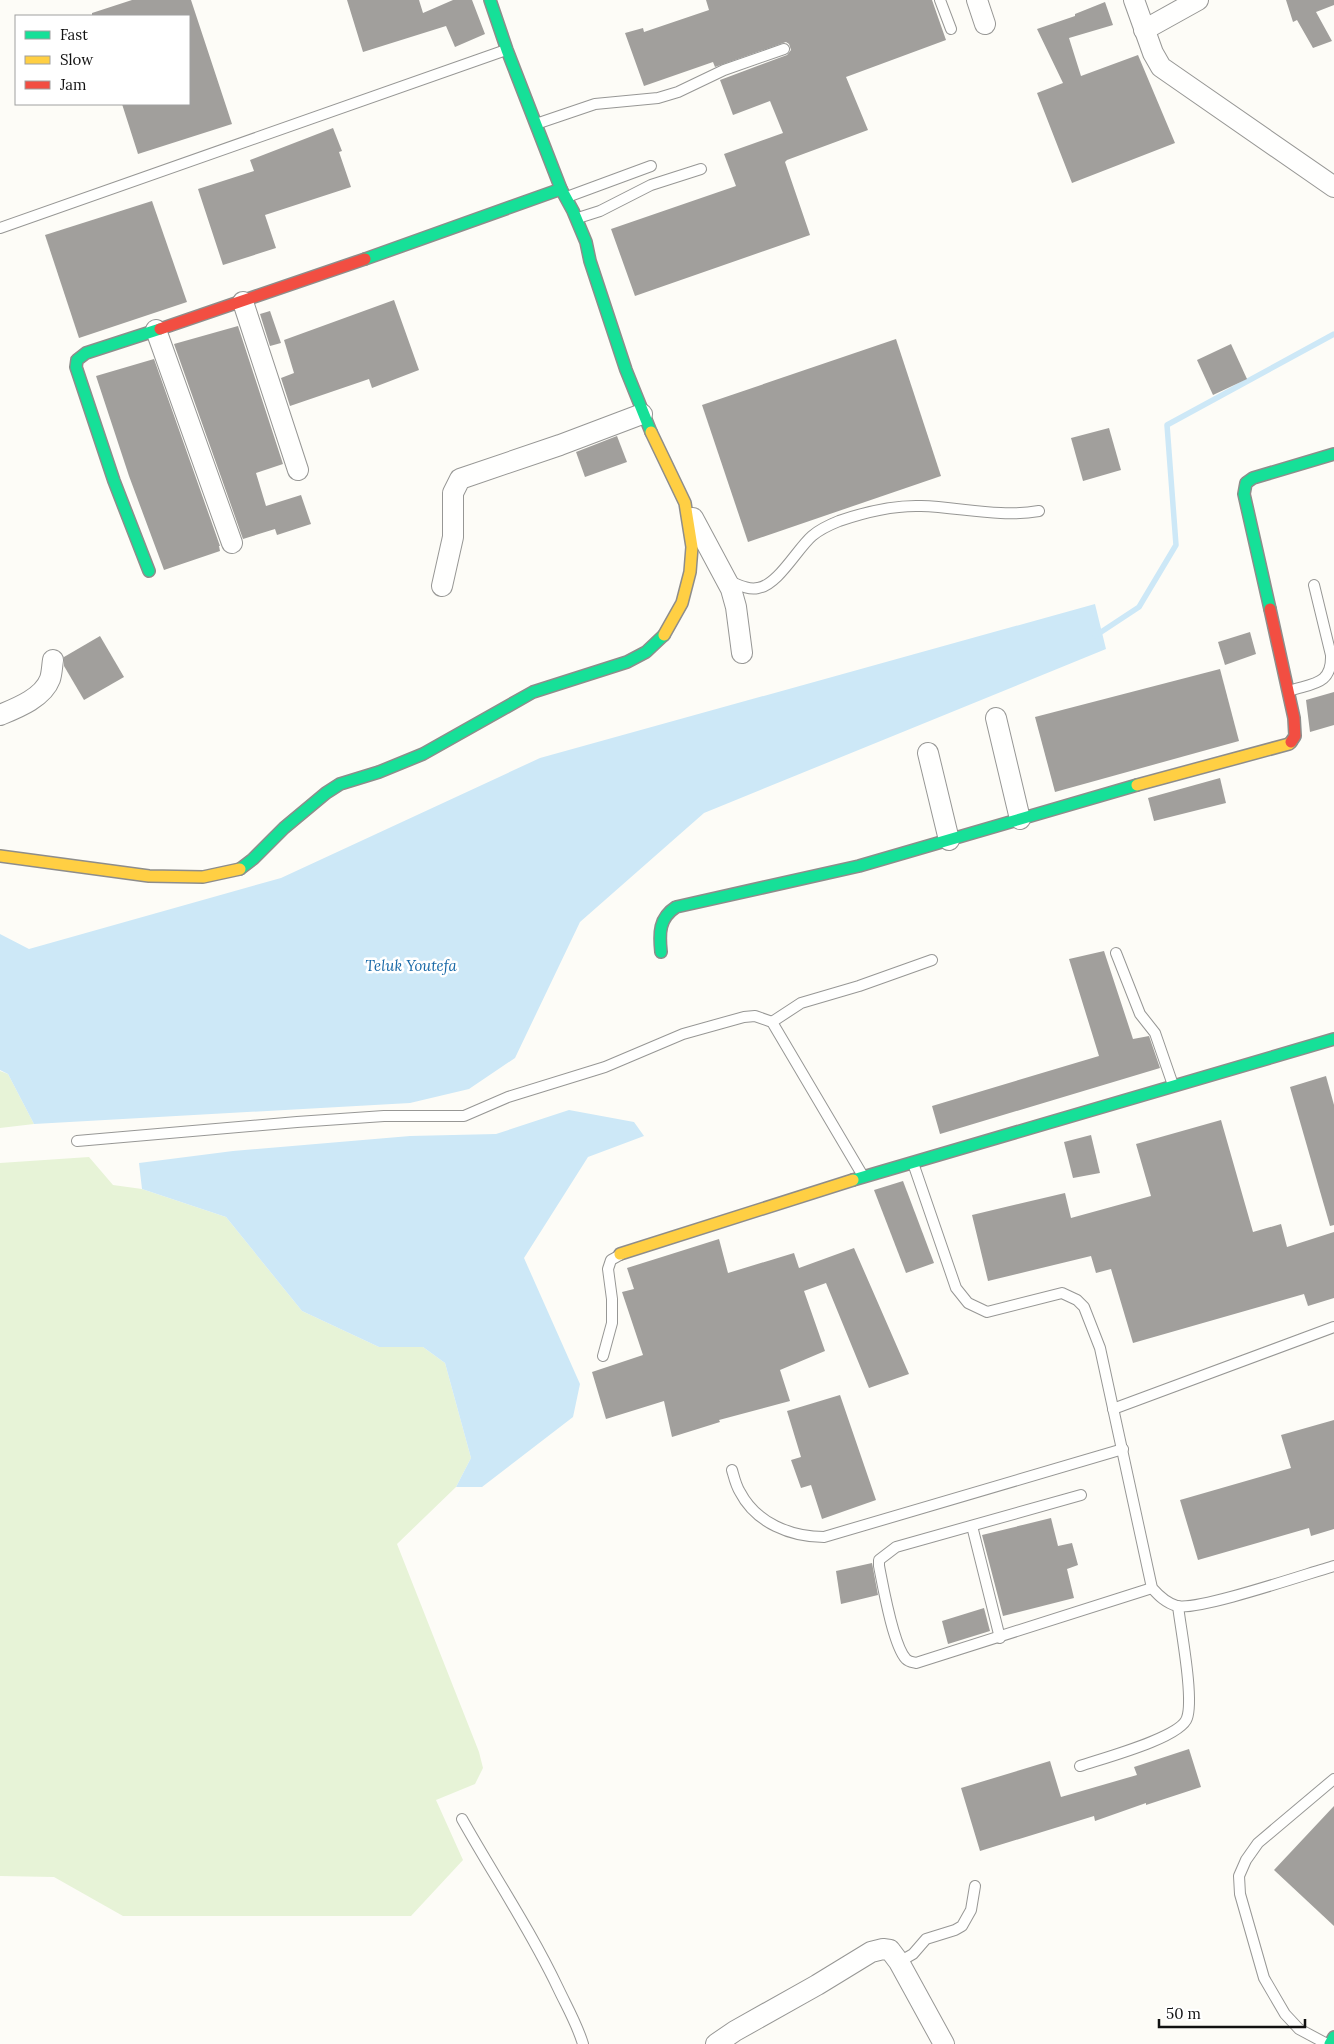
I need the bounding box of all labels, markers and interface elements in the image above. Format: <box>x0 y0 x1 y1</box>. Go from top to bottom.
legend <box>15 15 190 105</box>
text: Fast <box>60 25 88 44</box>
text: Slow <box>60 50 93 69</box>
text: Jam <box>59 75 87 94</box>
water label: Teluk Youtefa <box>365 956 457 975</box>
scale bar <box>1159 1996 1305 2028</box>
text: 50 m <box>1166 2004 1201 2023</box>

